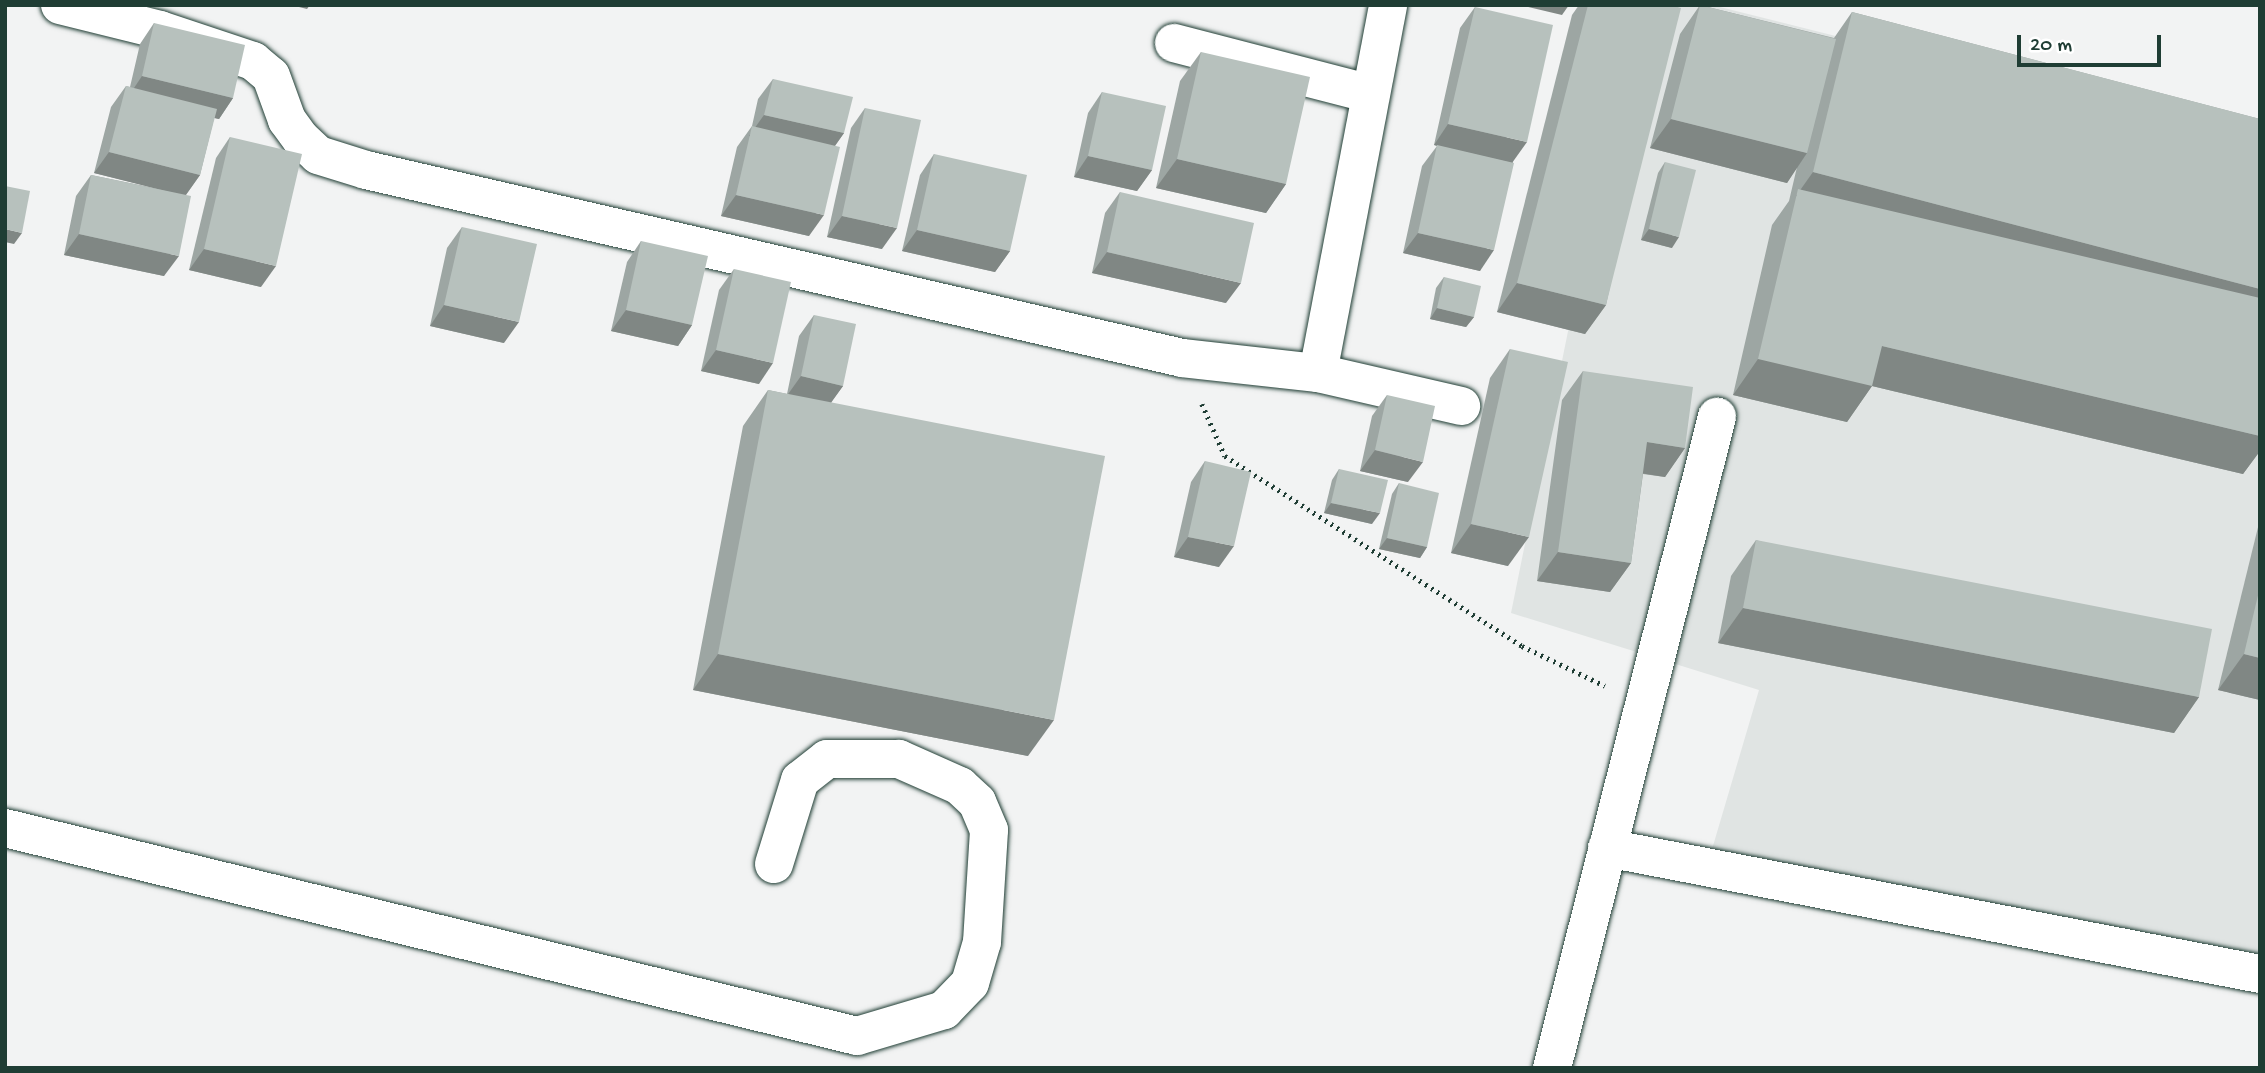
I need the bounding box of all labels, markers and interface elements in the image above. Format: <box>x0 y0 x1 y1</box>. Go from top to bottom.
scale bar <box>2020 21 2164 65</box>
text: 20 m <box>2030 34 2072 59</box>

